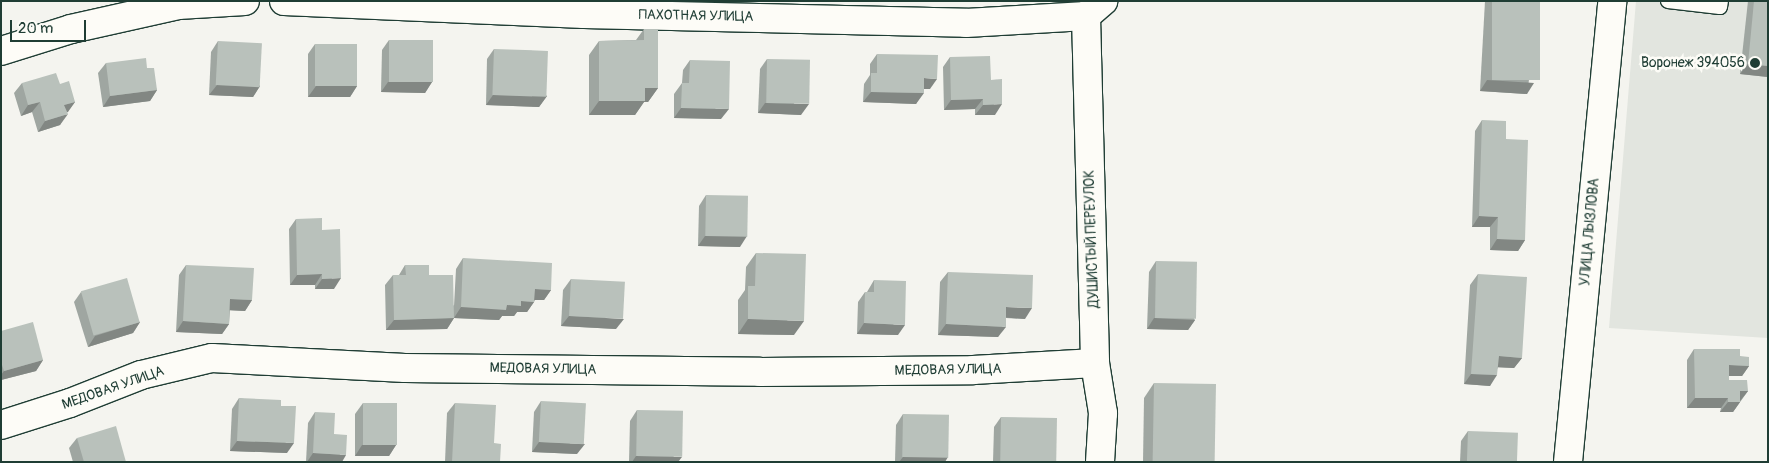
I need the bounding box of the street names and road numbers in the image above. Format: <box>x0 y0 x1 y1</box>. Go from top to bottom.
street label: ПАХОТНАЯ УЛИЦА <box>638 7 754 25</box>
street label: ДУШИСТЫЙ ПЕРЕУЛОК <box>1081 170 1103 308</box>
street label: УЛИЦА ЛЫЗЛОВА <box>1577 177 1603 287</box>
street label: МЕДОВАЯ УЛИЦА <box>489 360 597 378</box>
street label: МЕДОВАЯ УЛИЦА <box>894 361 1002 379</box>
street label: МЕДОВАЯ УЛИЦА <box>60 363 166 413</box>

